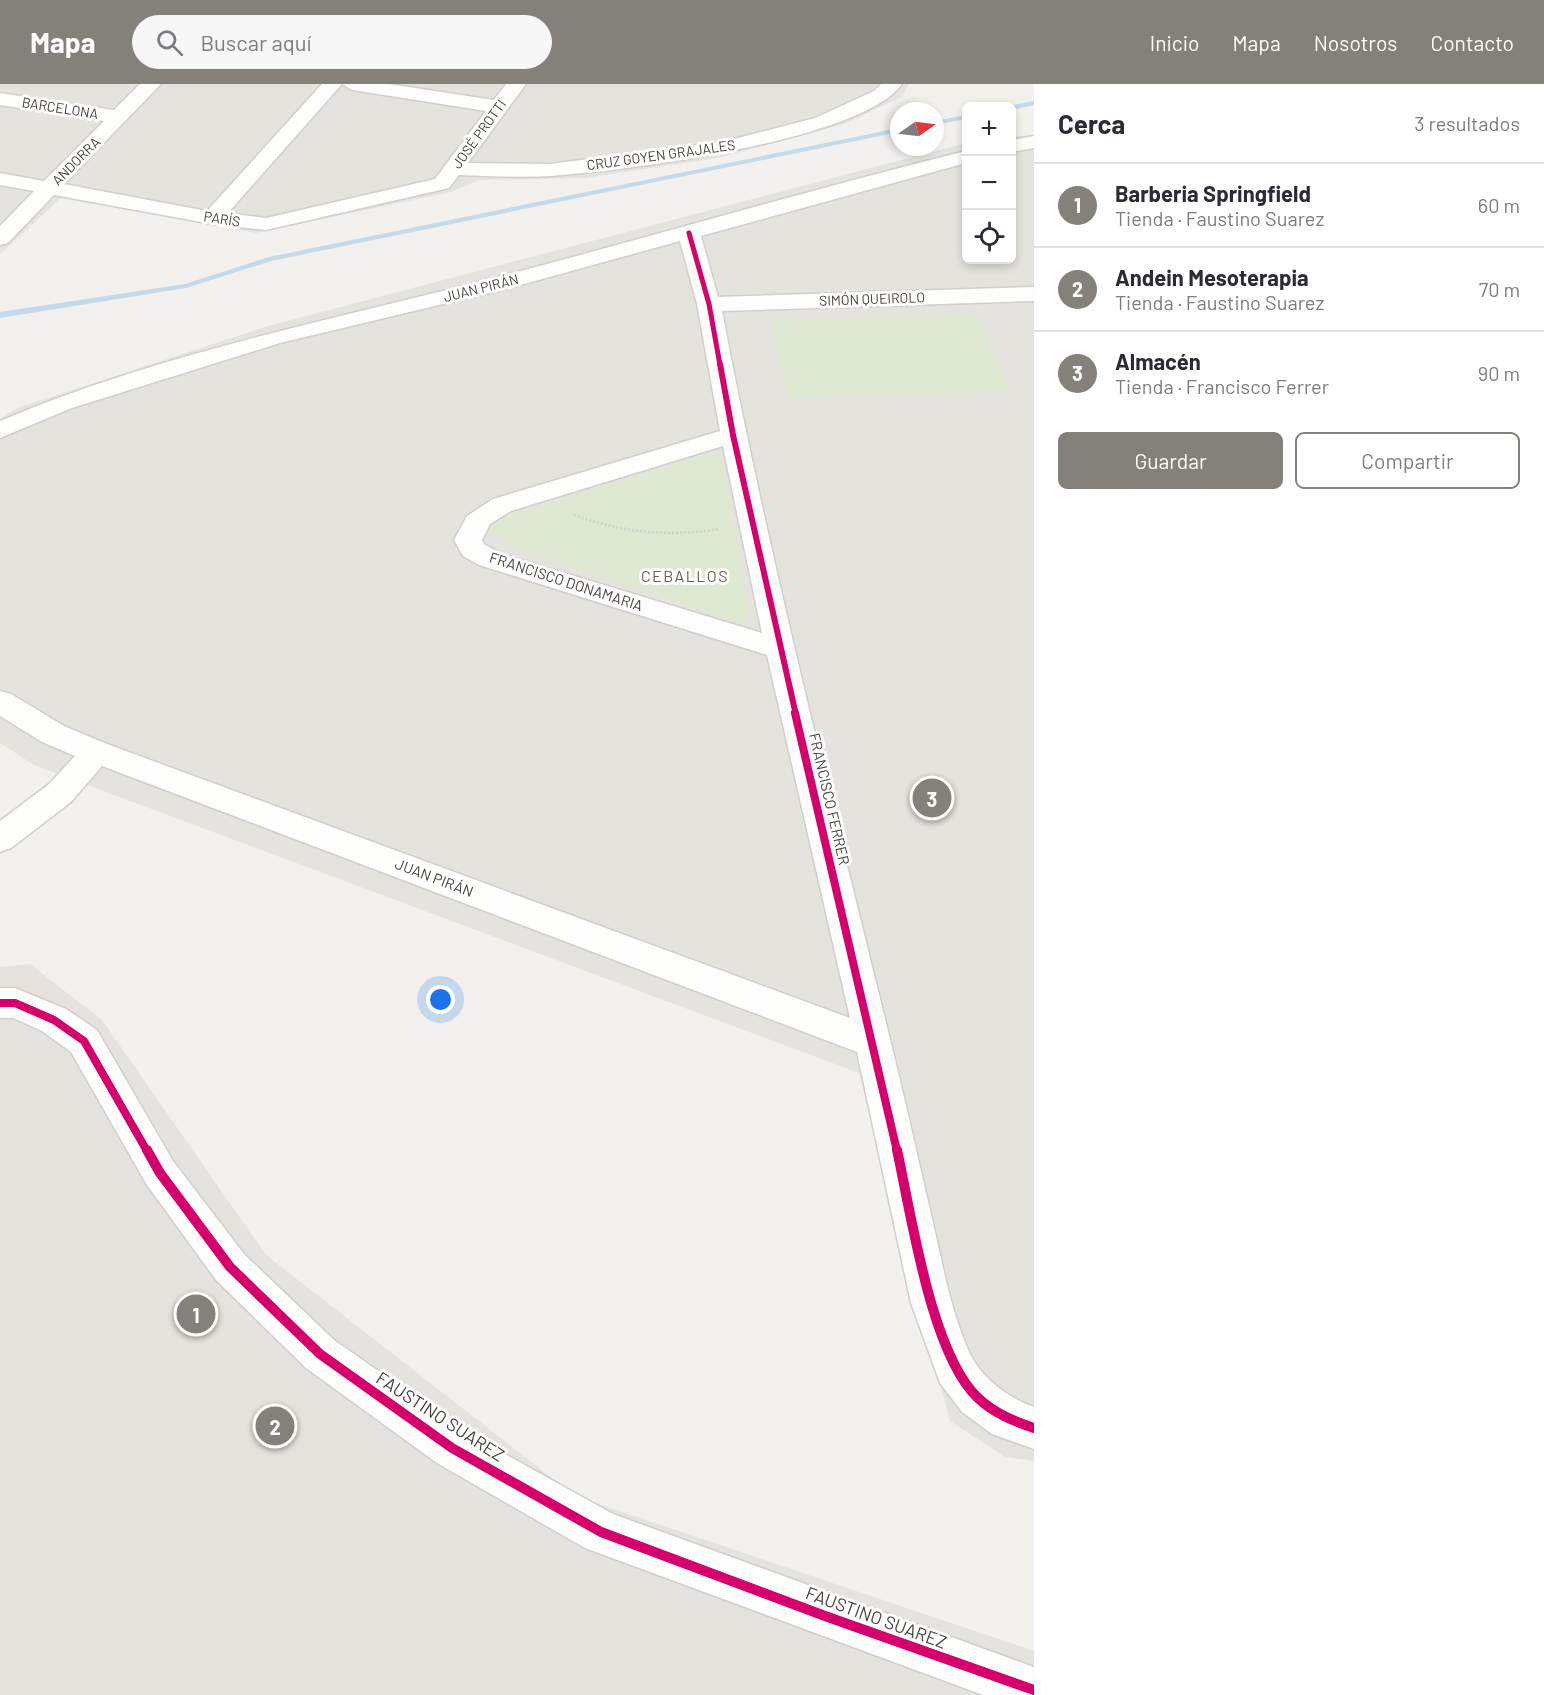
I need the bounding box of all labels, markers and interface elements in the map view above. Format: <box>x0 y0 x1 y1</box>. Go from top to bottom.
search box <box>132 15 552 69</box>
text: Mapa <box>30 25 96 59</box>
icon: search <box>153 26 186 59</box>
text: Buscar aquí <box>201 29 311 55</box>
text: Inicio <box>1150 30 1200 55</box>
text: Mapa <box>1233 30 1281 55</box>
text: Nosotros <box>1314 30 1397 55</box>
text: Contacto <box>1430 30 1514 55</box>
street label: BARCELONA <box>21 93 100 122</box>
street label: JOSÉ PROTTI <box>448 96 509 171</box>
north arrow <box>890 102 944 156</box>
map controls <box>962 102 1016 264</box>
button: + <box>962 102 1016 156</box>
text: Cerca <box>1058 108 1125 139</box>
text: 3 resultados <box>1414 111 1520 135</box>
street label: ANDORRA <box>48 133 104 188</box>
street label: CRUZ GOYEN GRAJALES <box>586 136 736 173</box>
button: − <box>962 156 1016 210</box>
text: Barberia Springfield <box>1115 180 1311 206</box>
text: 1 <box>1074 193 1081 217</box>
text: 60 m <box>1478 193 1520 217</box>
text: Tienda · Faustino Suarez <box>1115 206 1324 230</box>
street label: PARÍS <box>203 207 242 230</box>
button: locate <box>962 210 1016 264</box>
text: Andein Mesoterapia <box>1115 264 1309 290</box>
street label: JUAN PIRÁN <box>442 270 520 305</box>
text: 2 <box>1072 277 1083 301</box>
text: 70 m <box>1479 277 1520 301</box>
street label: SIMÓN QUEIROLO <box>819 288 925 309</box>
text: Tienda · Faustino Suarez <box>1115 290 1324 314</box>
text: Almacén <box>1115 348 1201 374</box>
text: 3 <box>1072 361 1083 385</box>
text: 90 m <box>1478 361 1520 385</box>
text: Tienda · Francisco Ferrer <box>1115 374 1329 398</box>
button: Guardar <box>1058 432 1283 489</box>
button: Compartir <box>1295 432 1520 489</box>
street label: FRANCISCO DONAMARIA <box>487 548 645 614</box>
district label: CEBALLOS <box>641 566 729 585</box>
street label: FRANCISCO FERRER <box>806 731 854 867</box>
pin: 3 <box>912 776 952 820</box>
street label: JUAN PIRÁN <box>393 854 476 900</box>
your location <box>426 985 455 1014</box>
pin: 1 <box>176 1292 216 1336</box>
street label: FAUSTINO SUAREZ <box>372 1366 509 1466</box>
pin: 2 <box>256 1404 294 1448</box>
street label: FAUSTINO SUAREZ <box>803 1581 950 1653</box>

